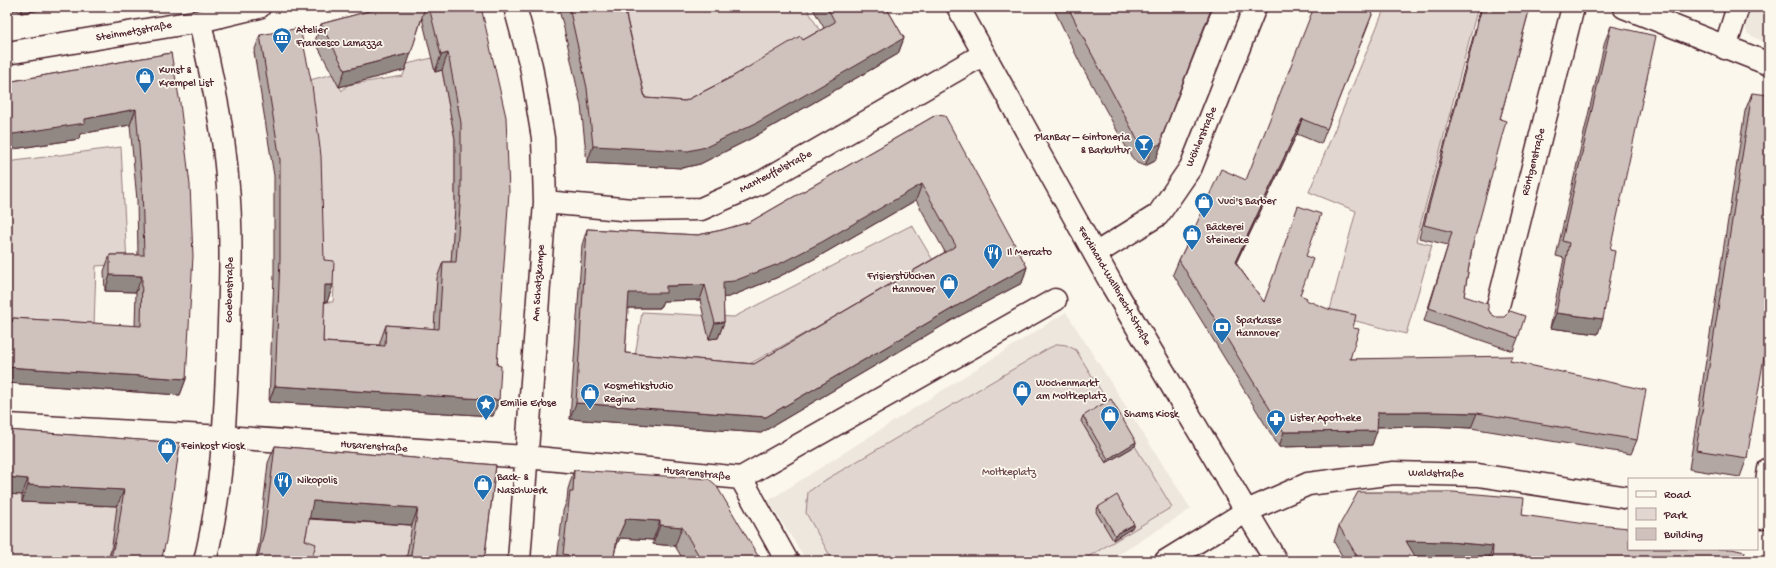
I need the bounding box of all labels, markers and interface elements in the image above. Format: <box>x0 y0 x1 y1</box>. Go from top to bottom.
street label: Steinmetzstraße <box>95 19 173 45</box>
place label: Atelier Francesco Lamazza <box>295 25 383 50</box>
museum icon: Atelier Francesco Lamazza <box>271 26 293 54</box>
place label: Kunst & Krempel List <box>159 65 215 90</box>
shop icon: Kunst & Krempel List <box>134 66 156 94</box>
street label: Wöhlerstraße <box>1184 105 1220 169</box>
street label: Röntgenstraße <box>1520 127 1548 197</box>
place label: PlanBar – Gintoneria & Barkultur <box>1034 132 1131 157</box>
bar icon: PlanBar – Gintoneria & Barkultur <box>1133 133 1155 161</box>
street label: Manteuffelstraße <box>737 147 814 196</box>
shop icon: Vuci's Barber <box>1193 191 1215 219</box>
place label: Vuci's Barber <box>1217 196 1277 208</box>
place label: Bäckerei Steinecke <box>1205 222 1249 247</box>
street label: Ferdinand-Wallbrecht-Straße <box>1074 223 1153 348</box>
shop icon: Bäckerei Steinecke <box>1181 223 1203 251</box>
restaurant icon: Il Mercato <box>982 242 1004 270</box>
street label: Am Schatzkampe <box>530 244 548 322</box>
place label: Il Mercato <box>1007 247 1052 259</box>
street label: Goebenstraße <box>223 257 237 323</box>
place label: Frisierstübchen Hannover <box>866 271 936 296</box>
shop icon: Frisierstübchen Hannover <box>938 272 960 300</box>
place label: Sparkasse Hannover <box>1236 315 1282 340</box>
bank icon: Sparkasse Hannover <box>1211 316 1233 344</box>
place label: Wochenmarkt am Moltkeplatz <box>1036 378 1108 403</box>
shop icon: Wochenmarkt am Moltkeplatz <box>1011 379 1033 407</box>
place label: Kosmetikstudio Regina <box>604 381 674 406</box>
shop icon: Kosmetikstudio Regina <box>579 382 601 410</box>
place icon: Emilie Erbse <box>475 393 497 421</box>
place label: Emilie Erbse <box>500 398 557 410</box>
shop icon: Shams Kiosk <box>1099 404 1121 432</box>
pharmacy icon: Lister Apotheke <box>1265 408 1287 436</box>
place label: Shams Kiosk <box>1124 409 1180 421</box>
place label: Lister Apotheke <box>1290 413 1362 425</box>
shop icon: Feinkost Kiosk <box>156 436 178 464</box>
street label: Husarenstraße <box>340 439 408 455</box>
place label: Feinkost Kiosk <box>180 441 246 453</box>
street label: Husarenstraße <box>663 465 731 484</box>
park label: Moltkeplatz <box>982 467 1037 479</box>
street label: Waldstraße <box>1408 468 1464 480</box>
restaurant icon: Nikopolis <box>272 470 294 498</box>
place label: Back- & Naschwerk <box>496 472 548 497</box>
shop icon: Back- & Naschwerk <box>472 473 494 501</box>
place label: Nikopolis <box>297 475 338 487</box>
legend <box>1628 478 1758 550</box>
text: Road <box>1664 489 1691 503</box>
text: Park <box>1663 509 1689 523</box>
text: Building <box>1663 529 1703 543</box>

